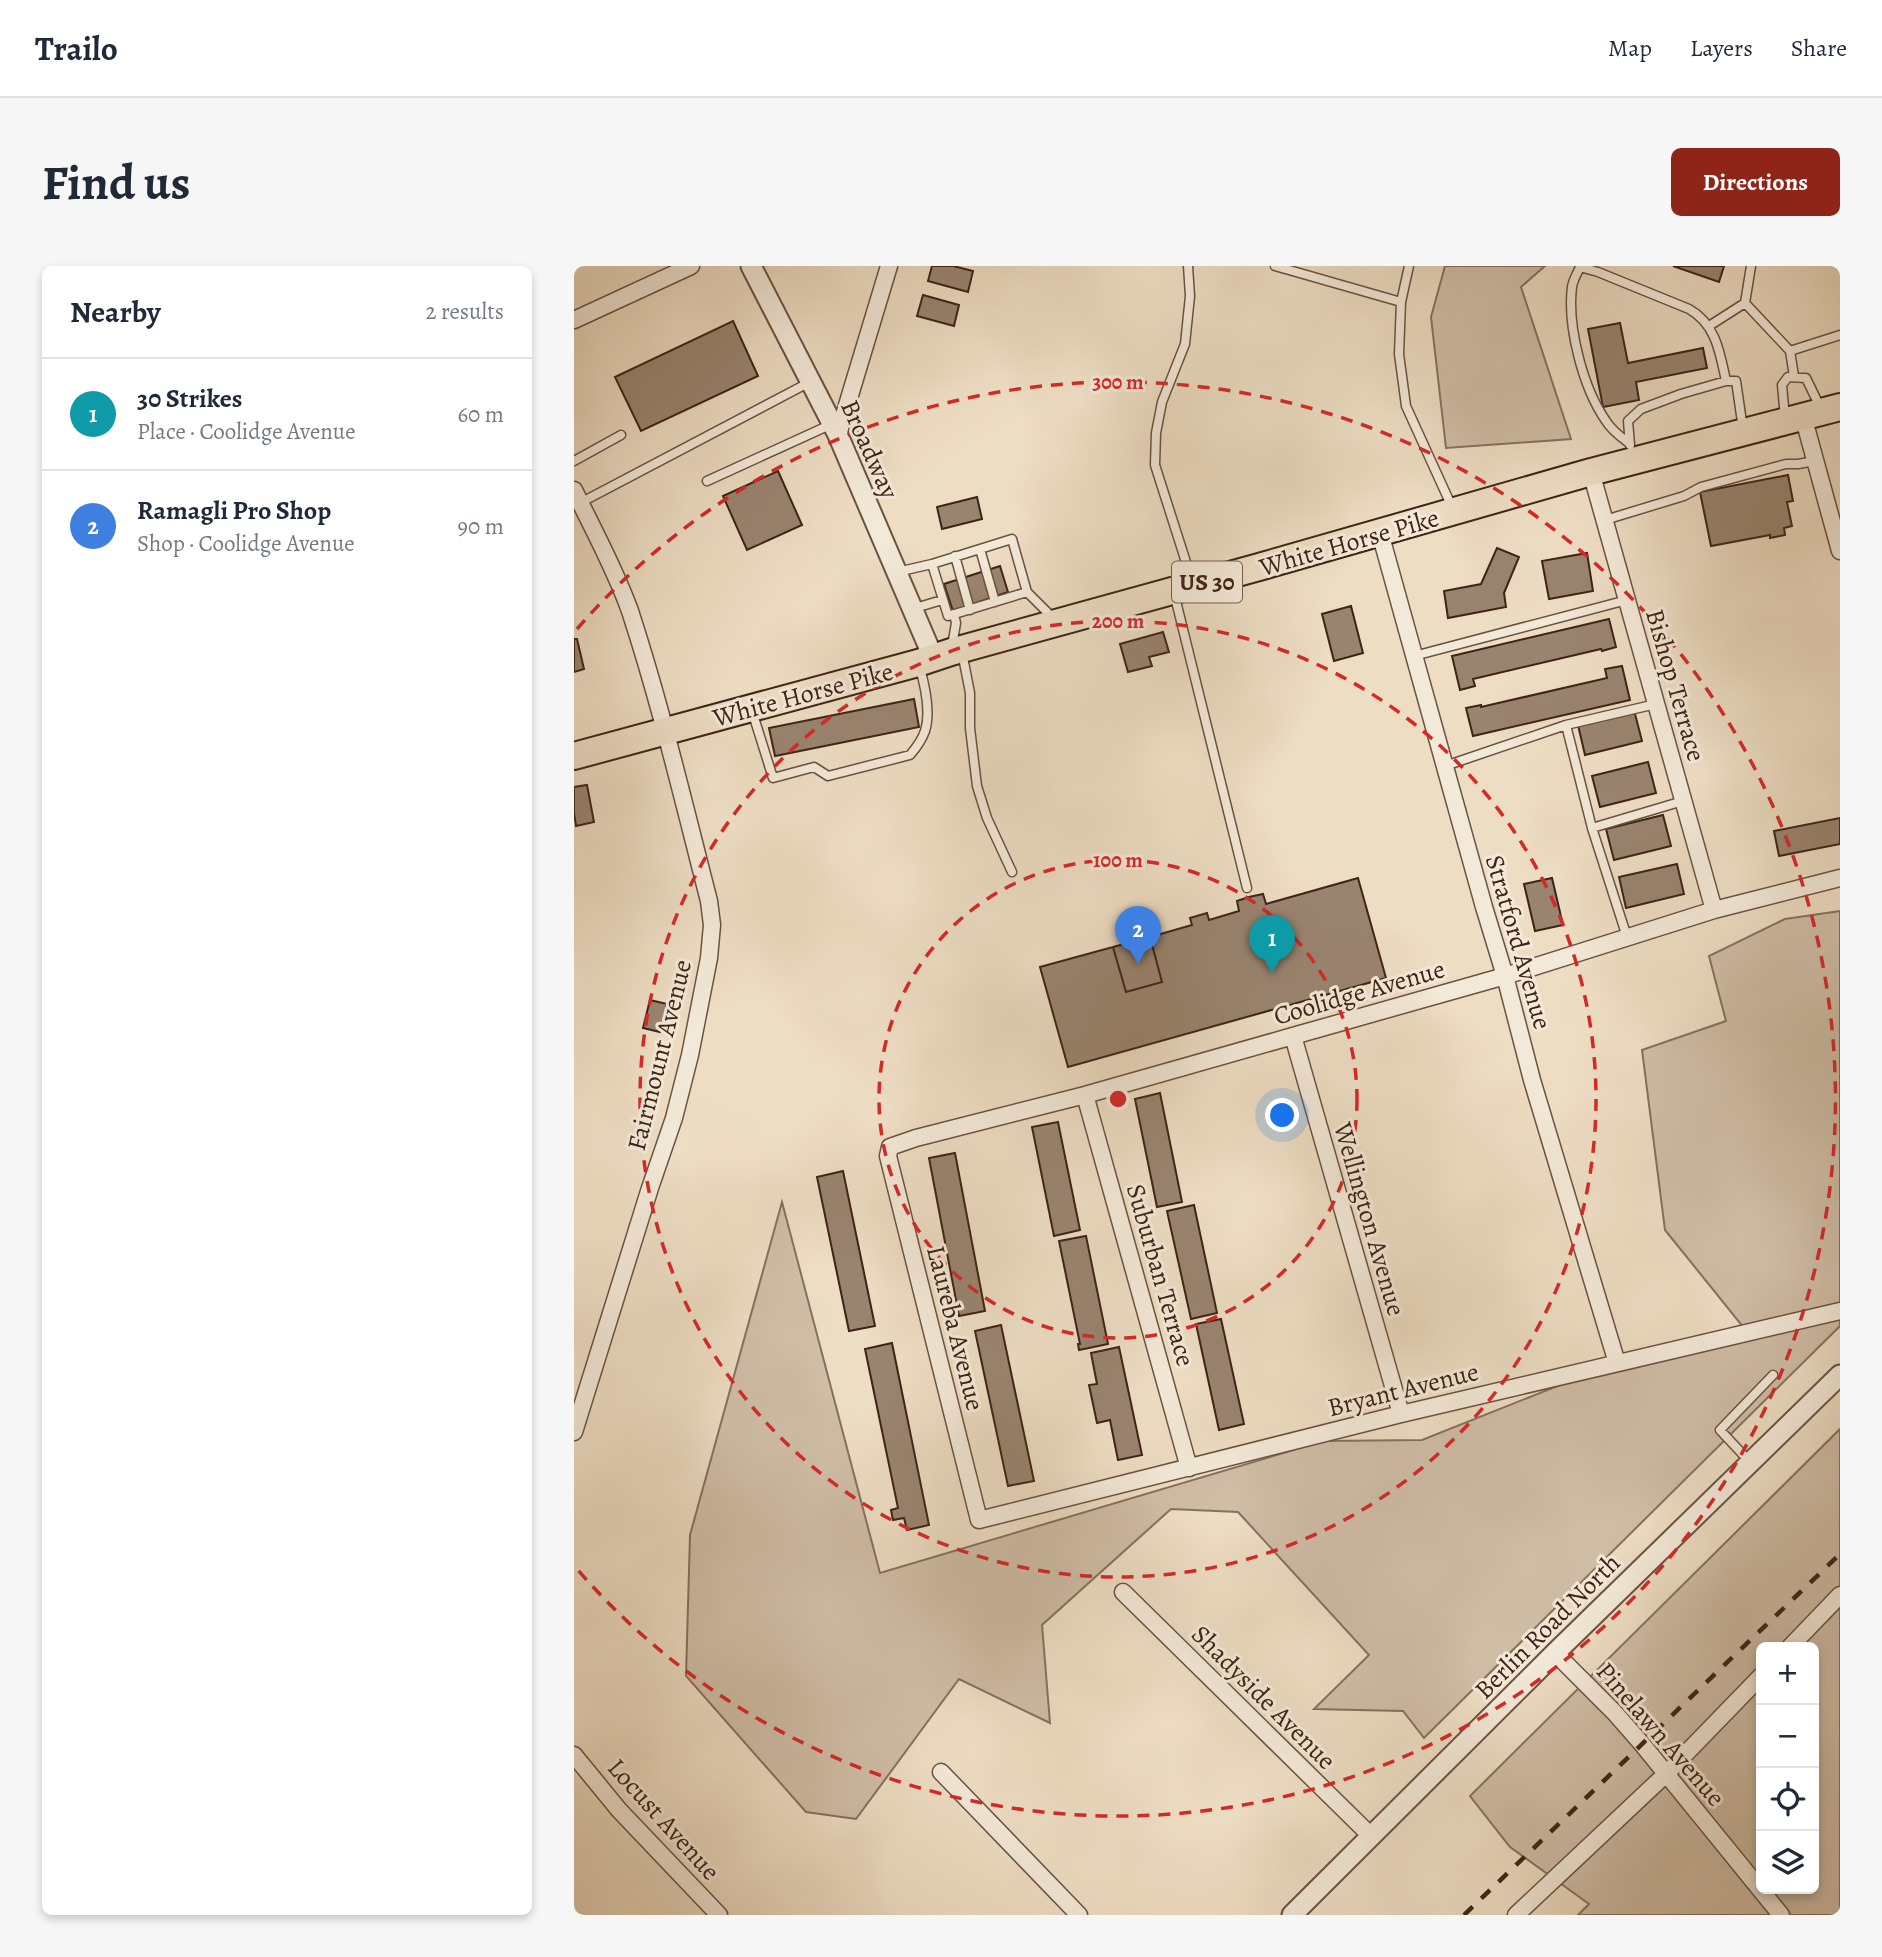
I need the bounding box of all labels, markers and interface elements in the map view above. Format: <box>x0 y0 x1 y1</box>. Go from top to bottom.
text: Trailo <box>35 26 118 71</box>
text: Map <box>1608 32 1652 64</box>
text: Layers <box>1690 32 1753 64</box>
text: Share <box>1791 32 1847 64</box>
button: Directions <box>1671 148 1840 216</box>
text: Find us <box>42 149 190 216</box>
text: Nearby <box>70 292 161 332</box>
text: 2 results <box>426 296 504 327</box>
text: 300 m <box>1092 368 1144 396</box>
text: 30 Strikes <box>137 381 242 416</box>
street label: Broadway <box>832 394 907 505</box>
text: 1 <box>89 399 97 430</box>
text: 60 m <box>457 399 504 430</box>
text: Place · Coolidge Avenue <box>137 416 356 447</box>
text: Ramagli Pro Shop <box>137 493 331 528</box>
street label: White Horse Pike <box>1254 500 1443 585</box>
text: 2 <box>87 511 99 542</box>
text: 90 m <box>458 511 504 542</box>
text: Shop · Coolidge Avenue <box>137 528 355 559</box>
road number: US 30 <box>1172 562 1242 603</box>
street label: Bishop Terrace <box>1637 605 1714 765</box>
text: 200 m <box>1092 607 1145 635</box>
street label: White Horse Pike <box>708 654 897 736</box>
text: 100 m <box>1093 846 1143 874</box>
street label: Stratford Avenue <box>1477 851 1560 1034</box>
pin: 2 <box>1115 906 1161 964</box>
pin: 1 <box>1249 915 1295 973</box>
street label: Coolidge Avenue <box>1269 951 1449 1034</box>
street label: Fairmount Avenue <box>619 956 700 1154</box>
centre of rings <box>1106 1087 1130 1111</box>
your location <box>1265 1098 1299 1132</box>
street label: Wellington Avenue <box>1325 1117 1414 1320</box>
street label: Suburban Terrace <box>1118 1180 1203 1370</box>
street label: Laureba Avenue <box>918 1242 993 1414</box>
street label: Bryant Avenue <box>1324 1354 1482 1425</box>
street label: Berlin Road North <box>1467 1546 1628 1707</box>
street label: Shadyside Avenue <box>1184 1617 1344 1777</box>
map controls <box>1756 1642 1819 1894</box>
button: + <box>1756 1642 1819 1705</box>
street label: Pinelawn Avenue <box>1588 1655 1733 1814</box>
button: − <box>1756 1705 1819 1768</box>
street label: Locust Avenue <box>599 1751 728 1888</box>
button: locate <box>1756 1768 1819 1831</box>
button: layers <box>1756 1831 1819 1894</box>

